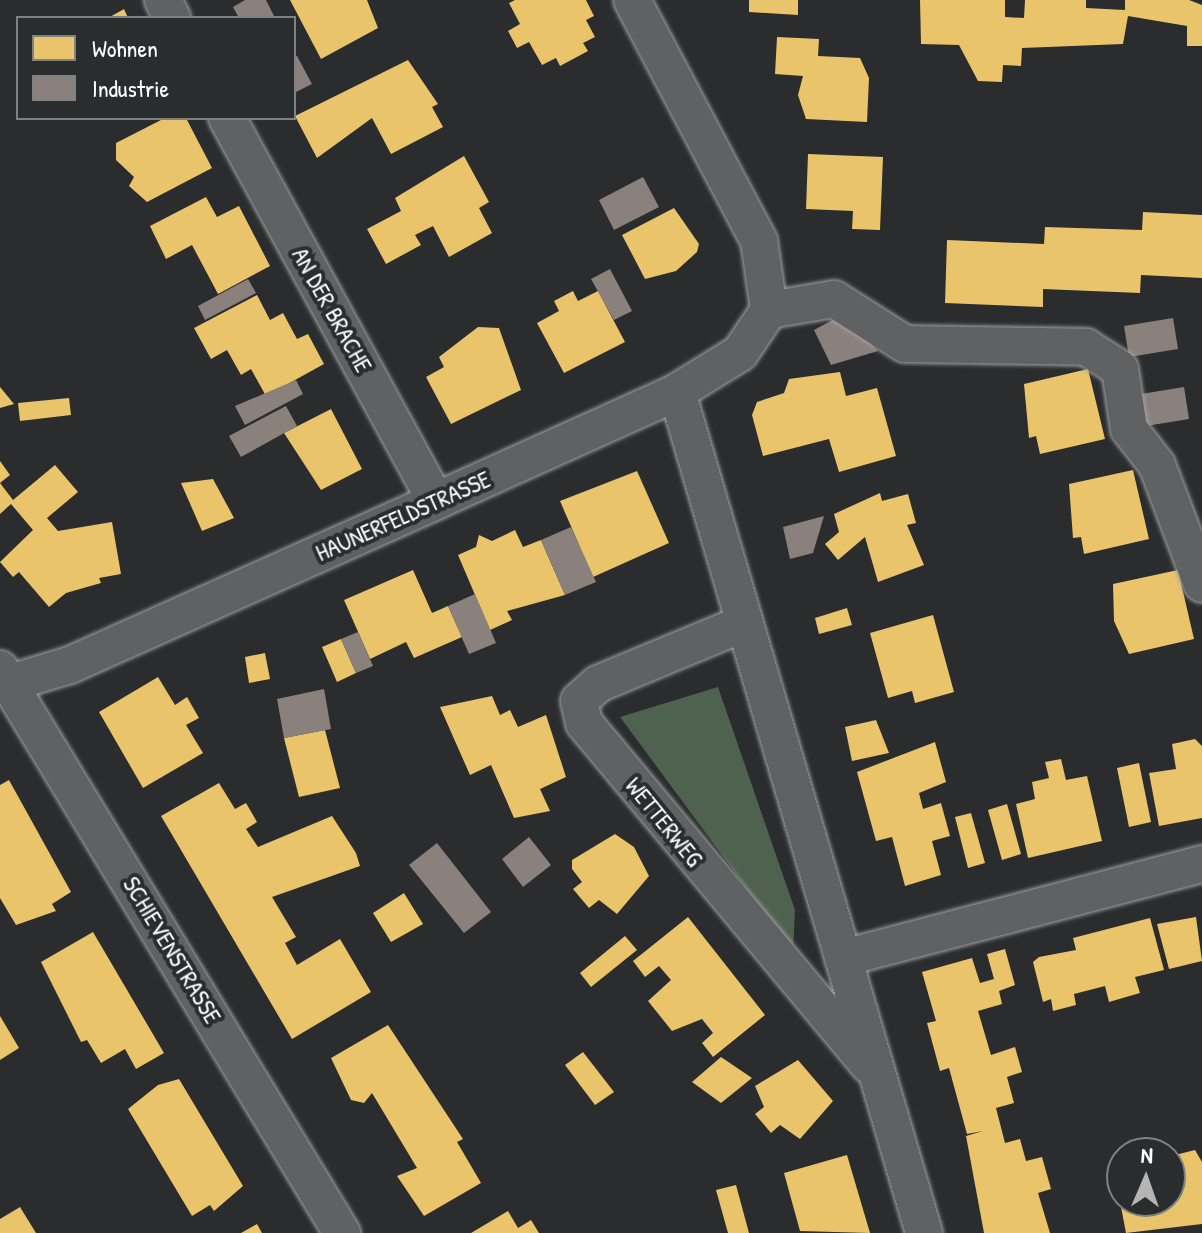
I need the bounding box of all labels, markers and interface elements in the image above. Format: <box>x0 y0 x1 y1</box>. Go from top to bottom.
legend <box>16 16 296 120</box>
text: Wohnen <box>92 32 158 64</box>
text: Industrie <box>92 72 169 104</box>
street label: AN DER BRACHE <box>286 243 378 377</box>
street label: HAUNERFELDSTRASSE <box>311 465 495 567</box>
street label: WETTERWEG <box>619 772 709 872</box>
street label: SCHIEVENSTRASSE <box>117 871 227 1029</box>
north arrow <box>1106 1137 1186 1217</box>
text: N <box>1140 1140 1153 1170</box>

